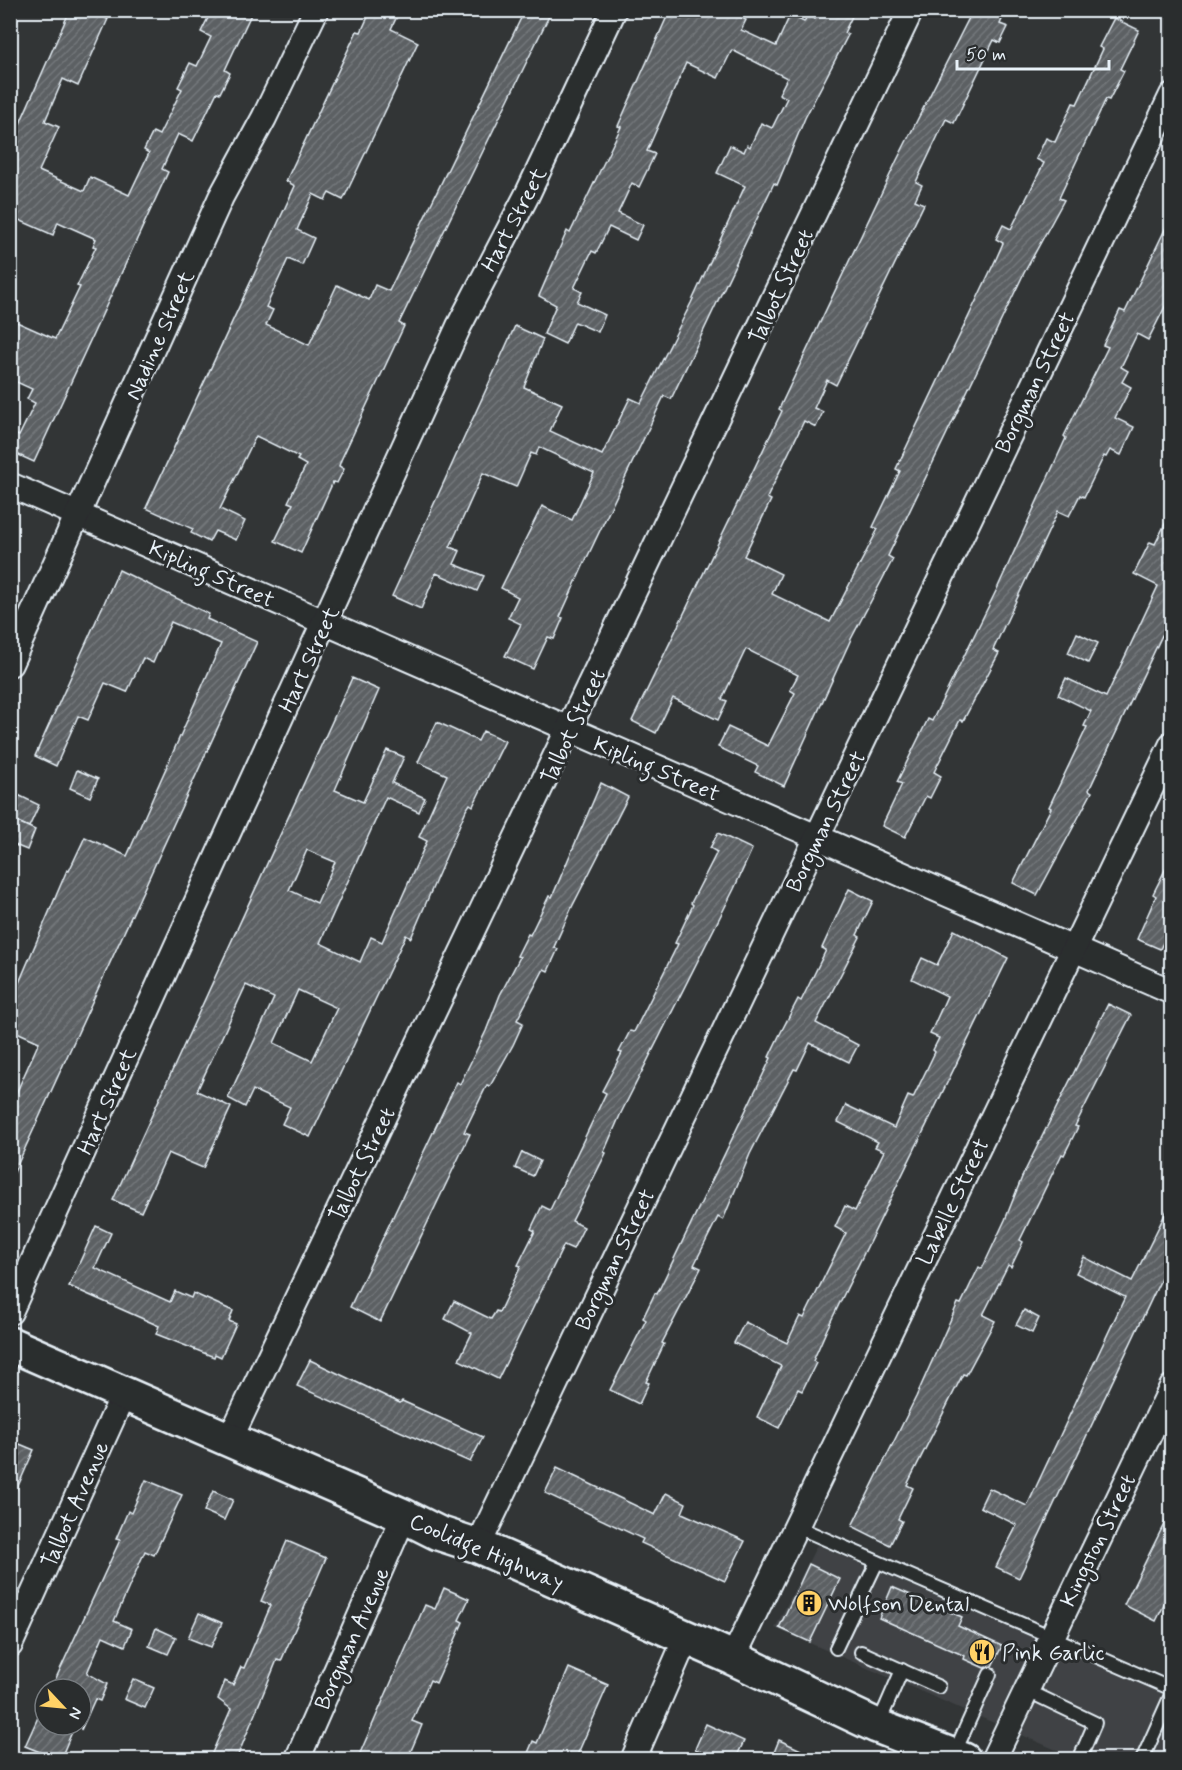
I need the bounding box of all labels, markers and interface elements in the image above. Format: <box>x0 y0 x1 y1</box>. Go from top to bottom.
scale bar <box>957 33 1108 71</box>
text: 50 m <box>966 43 1006 67</box>
street label: Hart Street <box>476 163 554 277</box>
street label: Talbot Street <box>743 225 821 349</box>
street label: Nadine Street <box>120 267 202 405</box>
street label: Borgman Street <box>989 308 1085 460</box>
street label: Kipling Street <box>143 535 278 618</box>
street label: Hart Street <box>273 602 347 717</box>
street label: Talbot Street <box>535 665 613 789</box>
street label: Kipling Street <box>588 731 724 812</box>
street label: Borgman Street <box>780 747 876 899</box>
street label: Hart Street <box>72 1044 144 1160</box>
street label: Talbot Street <box>323 1103 402 1227</box>
street label: Labelle Street <box>911 1134 997 1270</box>
street label: Borgman Street <box>569 1185 665 1337</box>
street label: Talbot Avenue <box>35 1437 116 1572</box>
street label: Kingston Street <box>1055 1470 1146 1613</box>
street label: Coolidge Highway <box>404 1508 568 1601</box>
street label: Borgman Avenue <box>309 1563 400 1716</box>
building icon: Wolfson Dental <box>794 1588 824 1618</box>
place label: Wolfson Dental <box>828 1591 969 1619</box>
restaurant icon: Pink Garlic <box>967 1637 997 1667</box>
place label: Pink Garlic <box>1002 1640 1105 1668</box>
north arrow <box>33 1677 93 1737</box>
text: N <box>63 1704 87 1722</box>

